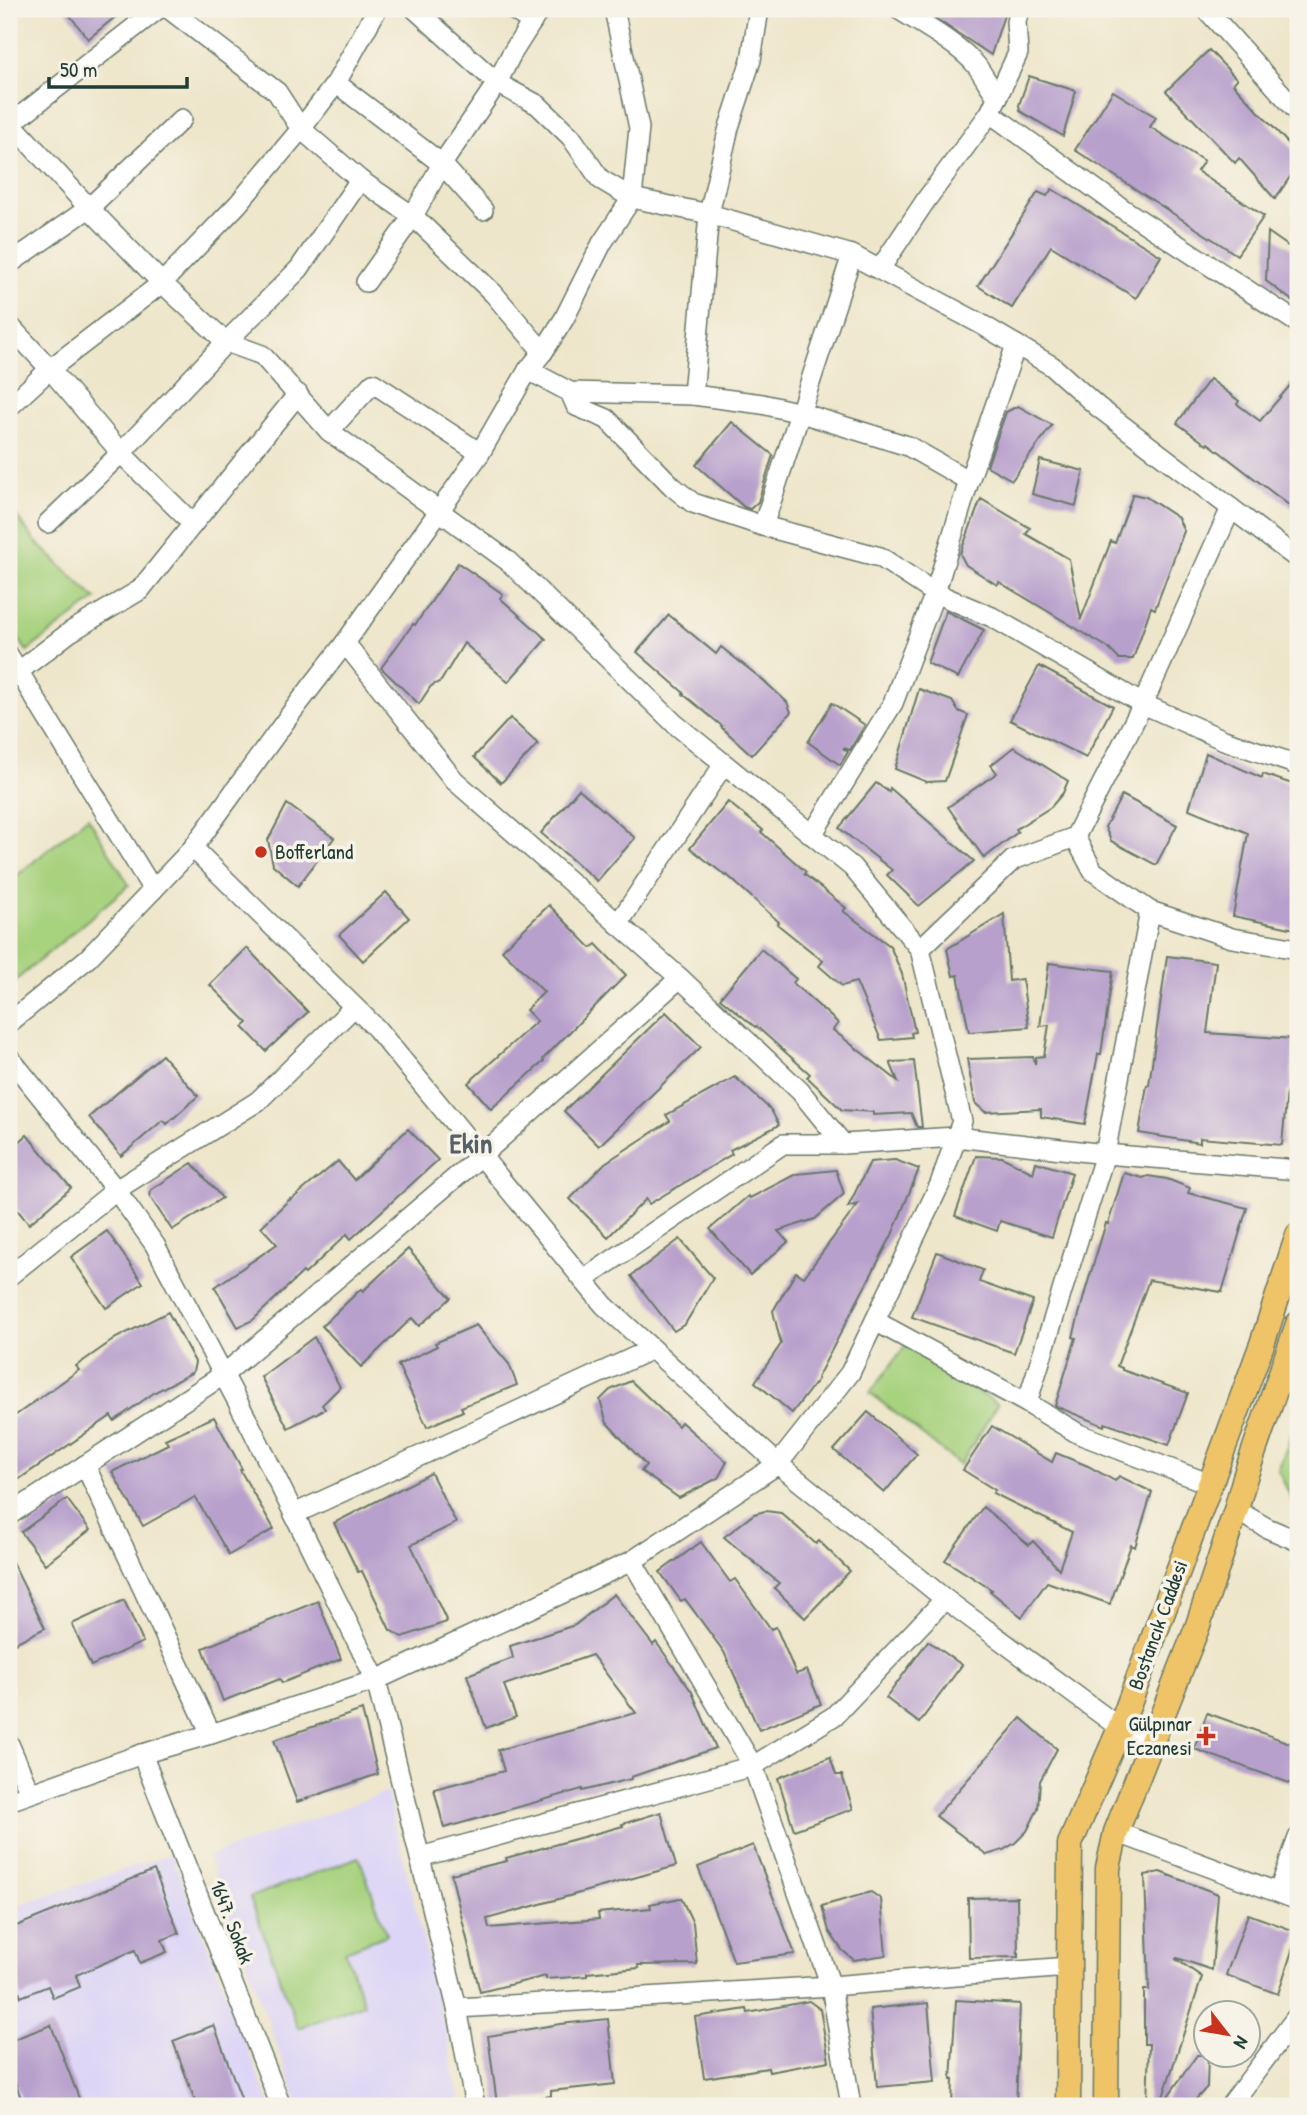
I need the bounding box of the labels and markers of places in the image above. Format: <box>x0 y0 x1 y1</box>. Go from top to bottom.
place label: Bofferland <box>275 837 353 866</box>
marker: Bofferland <box>253 844 269 860</box>
place label: Gülpınar Eczanesi <box>1127 1709 1192 1762</box>
marker: Gülpınar Eczanesi <box>1198 1728 1214 1744</box>

